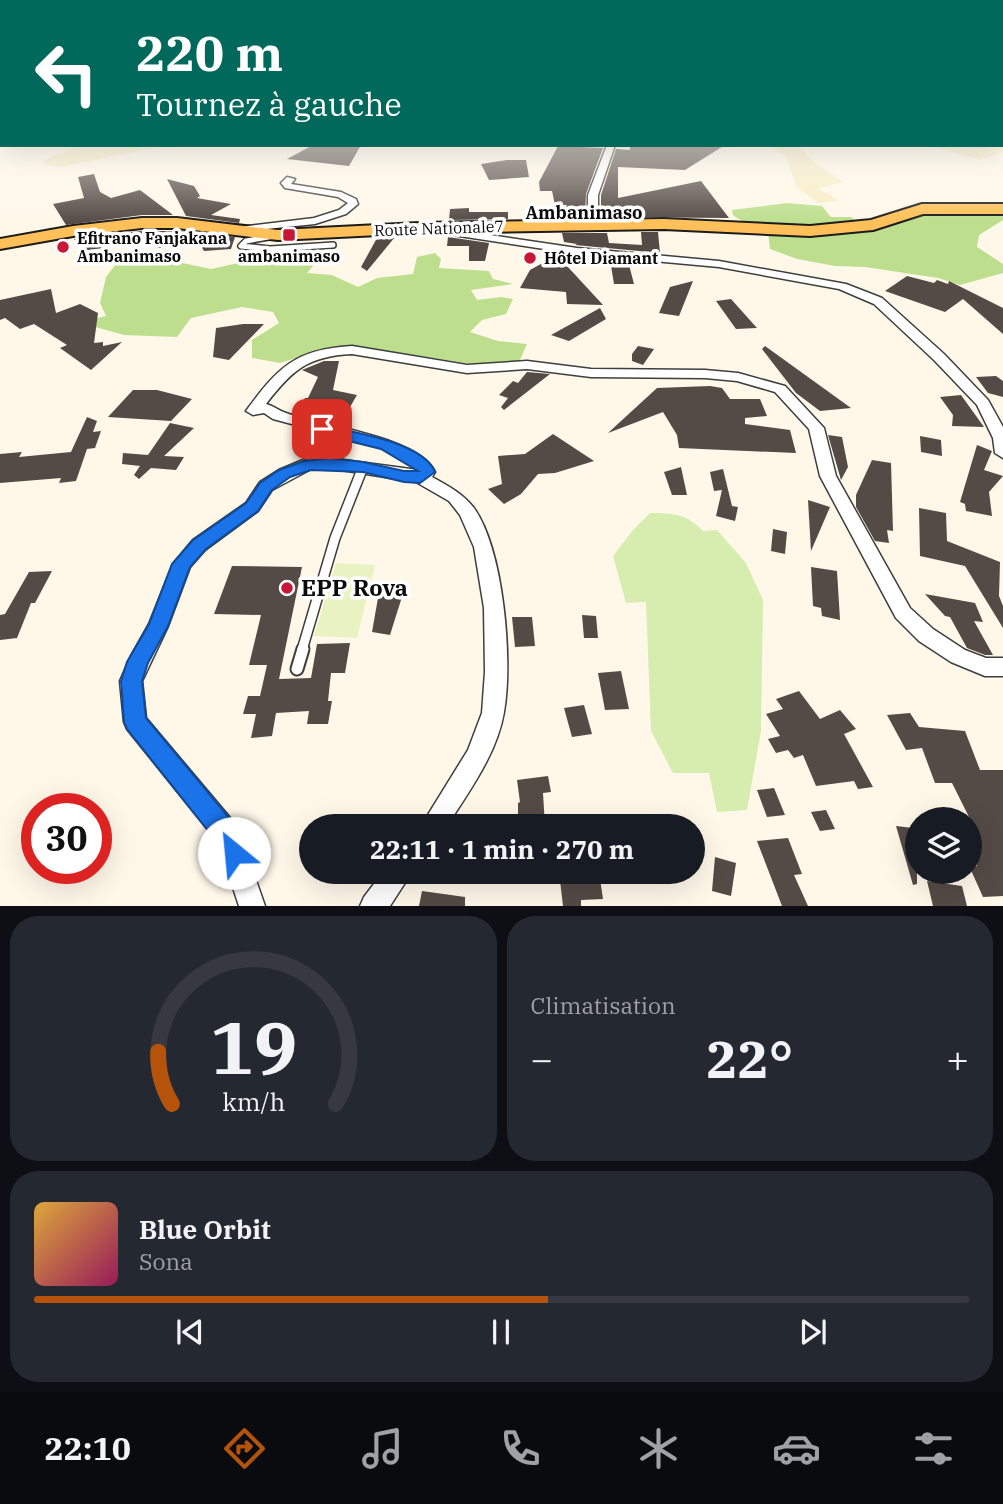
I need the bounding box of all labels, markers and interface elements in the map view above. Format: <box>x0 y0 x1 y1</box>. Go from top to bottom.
text: 220 m <box>136 21 283 84</box>
icon: left <box>21 28 112 119</box>
text: Tournez à gauche <box>136 83 402 125</box>
district label: Ambanimaso <box>525 201 643 224</box>
street label: Route Nationale7 <box>374 216 504 240</box>
marker: ambanimaso <box>281 227 297 243</box>
place label: Efitrano Fanjakana Ambanimaso <box>77 228 227 266</box>
marker: Efitrano Fanjakana Ambanimaso <box>55 239 71 255</box>
place label: ambanimaso <box>238 246 340 266</box>
place label: Hôtel Diamant <box>544 248 658 268</box>
marker: Hôtel Diamant <box>522 250 538 266</box>
pin <box>292 399 352 459</box>
icon: arrive <box>303 410 341 448</box>
place label: EPP Rova <box>301 572 408 602</box>
marker: EPP Rova <box>279 580 295 596</box>
speed limit sign: 30 <box>21 793 112 884</box>
map controls <box>905 807 982 884</box>
button: layers <box>905 807 982 884</box>
position arrow <box>197 816 271 890</box>
text: 22:11 · 1 min · 270 m <box>370 832 634 866</box>
text: Climatisation <box>531 990 676 1020</box>
text: 19 <box>210 1000 297 1095</box>
text: 22° <box>706 1025 793 1092</box>
text: − <box>531 1034 553 1083</box>
text: + <box>946 1034 969 1083</box>
text: km/h <box>222 1085 285 1118</box>
text: Blue Orbit <box>139 1212 271 1246</box>
text: Sona <box>139 1246 193 1276</box>
icon: previous <box>171 1313 209 1351</box>
icon: pause <box>482 1313 520 1351</box>
icon: next <box>794 1313 832 1351</box>
icon: directions <box>220 1424 269 1473</box>
icon: music <box>358 1424 407 1473</box>
icon: phone <box>496 1424 545 1473</box>
icon: climate <box>634 1424 683 1473</box>
icon: car <box>772 1424 821 1473</box>
icon: filters <box>909 1424 958 1473</box>
text: 22:10 <box>44 1427 131 1469</box>

